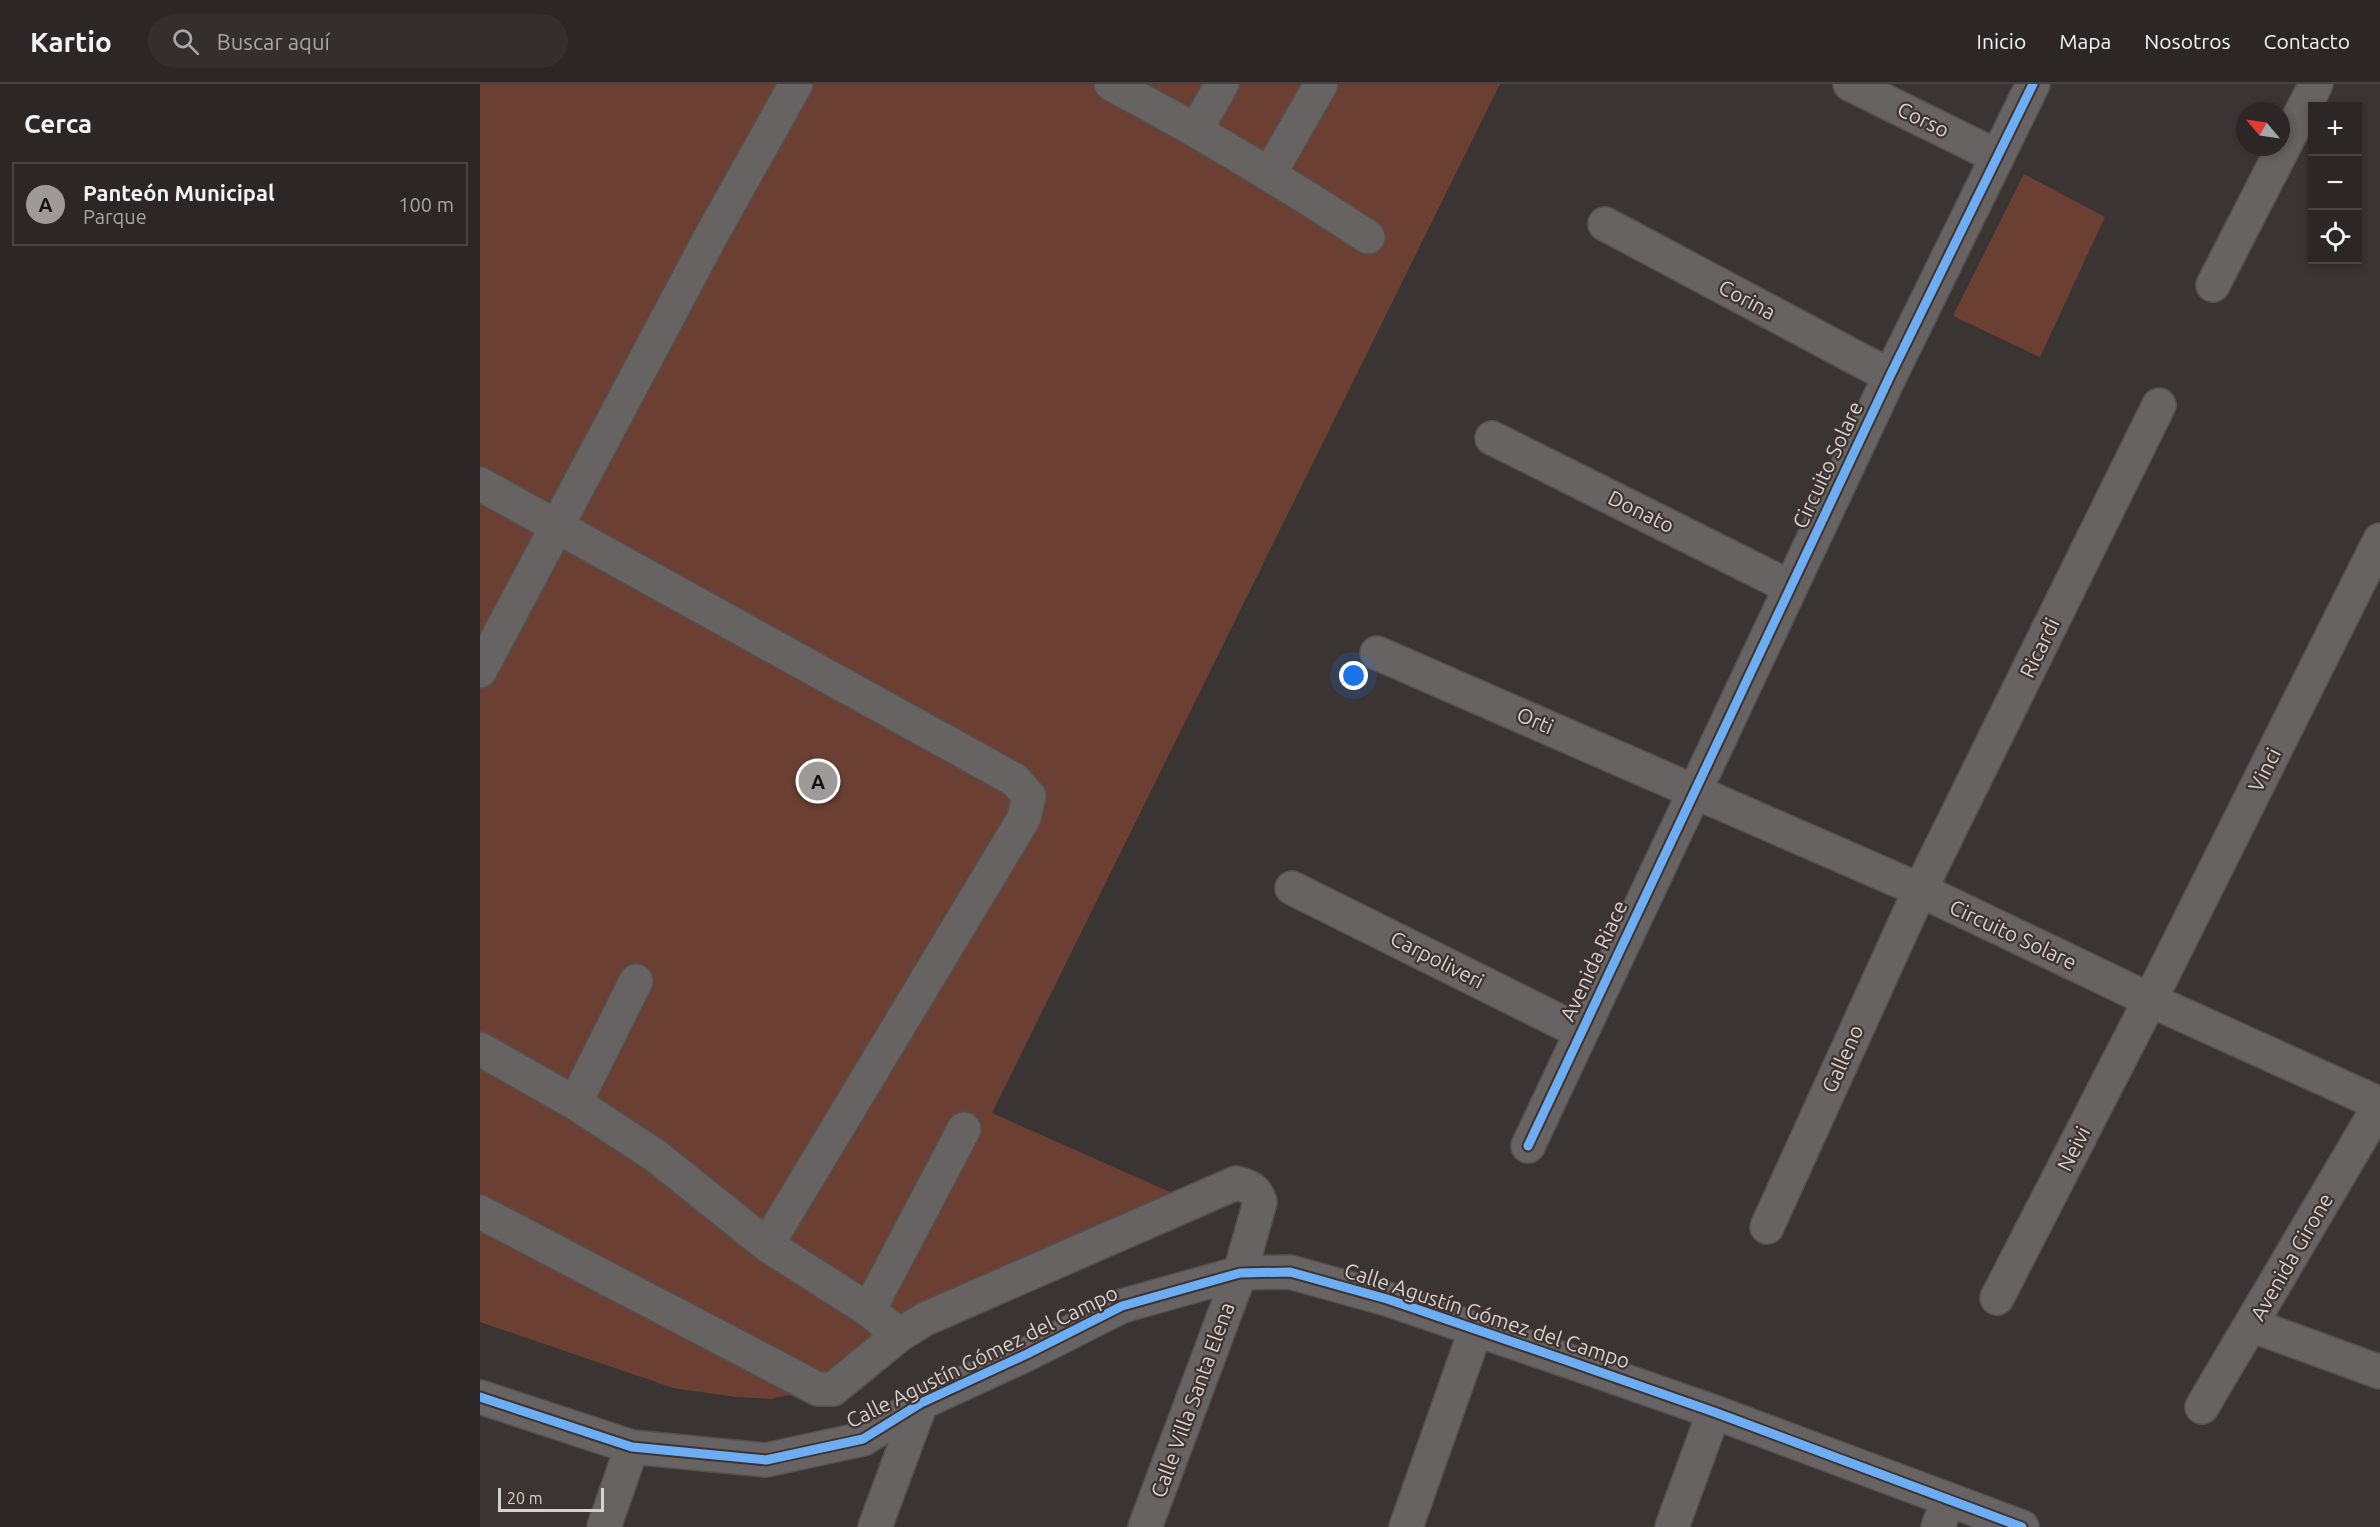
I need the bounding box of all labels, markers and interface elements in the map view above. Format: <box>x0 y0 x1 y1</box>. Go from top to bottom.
search box <box>148 14 568 68</box>
icon: search <box>169 25 202 58</box>
text: Kartio <box>30 26 112 57</box>
text: Buscar aquí <box>217 29 330 54</box>
text: Inicio <box>1977 29 2026 53</box>
text: Mapa <box>2059 29 2111 53</box>
text: Nosotros <box>2144 29 2231 53</box>
text: Contacto <box>2264 29 2350 53</box>
street label: Corso <box>1894 96 1953 142</box>
north arrow <box>2236 102 2290 156</box>
map controls <box>2308 102 2362 264</box>
button: + <box>2308 102 2362 156</box>
text: Cerca <box>24 109 92 138</box>
button: − <box>2308 156 2362 210</box>
text: Panteón Municipal <box>83 180 275 205</box>
text: A <box>38 193 53 216</box>
text: 100 m <box>398 193 454 216</box>
text: Parque <box>83 205 147 228</box>
button: locate <box>2308 210 2362 264</box>
street label: Corina <box>1715 274 1780 324</box>
street label: Circuito Solare <box>1787 397 1867 532</box>
street label: Donato <box>1605 485 1678 537</box>
street label: Ricardi <box>2014 614 2064 682</box>
your location <box>1339 661 1368 690</box>
street label: Orti <box>1513 702 1557 738</box>
street label: Vinci <box>2243 744 2285 795</box>
pin: A <box>798 758 838 804</box>
street label: Circuito Solare <box>1946 894 2081 974</box>
street label: Avenida Riace <box>1555 896 1632 1025</box>
street label: Carpoliveri <box>1387 925 1488 993</box>
street label: Galleno <box>1817 1021 1868 1096</box>
street label: Neivi <box>2052 1122 2094 1175</box>
street label: Avenida Girone <box>2245 1189 2337 1324</box>
street label: Calle Agustín Gómez del Campo <box>1341 1257 1633 1373</box>
street label: Calle Agustín Gómez del Campo <box>842 1280 1121 1432</box>
street label: Calle Villa Santa Elena <box>1146 1299 1239 1501</box>
scale bar <box>498 1485 604 1512</box>
text: 20 m <box>507 1489 543 1507</box>

